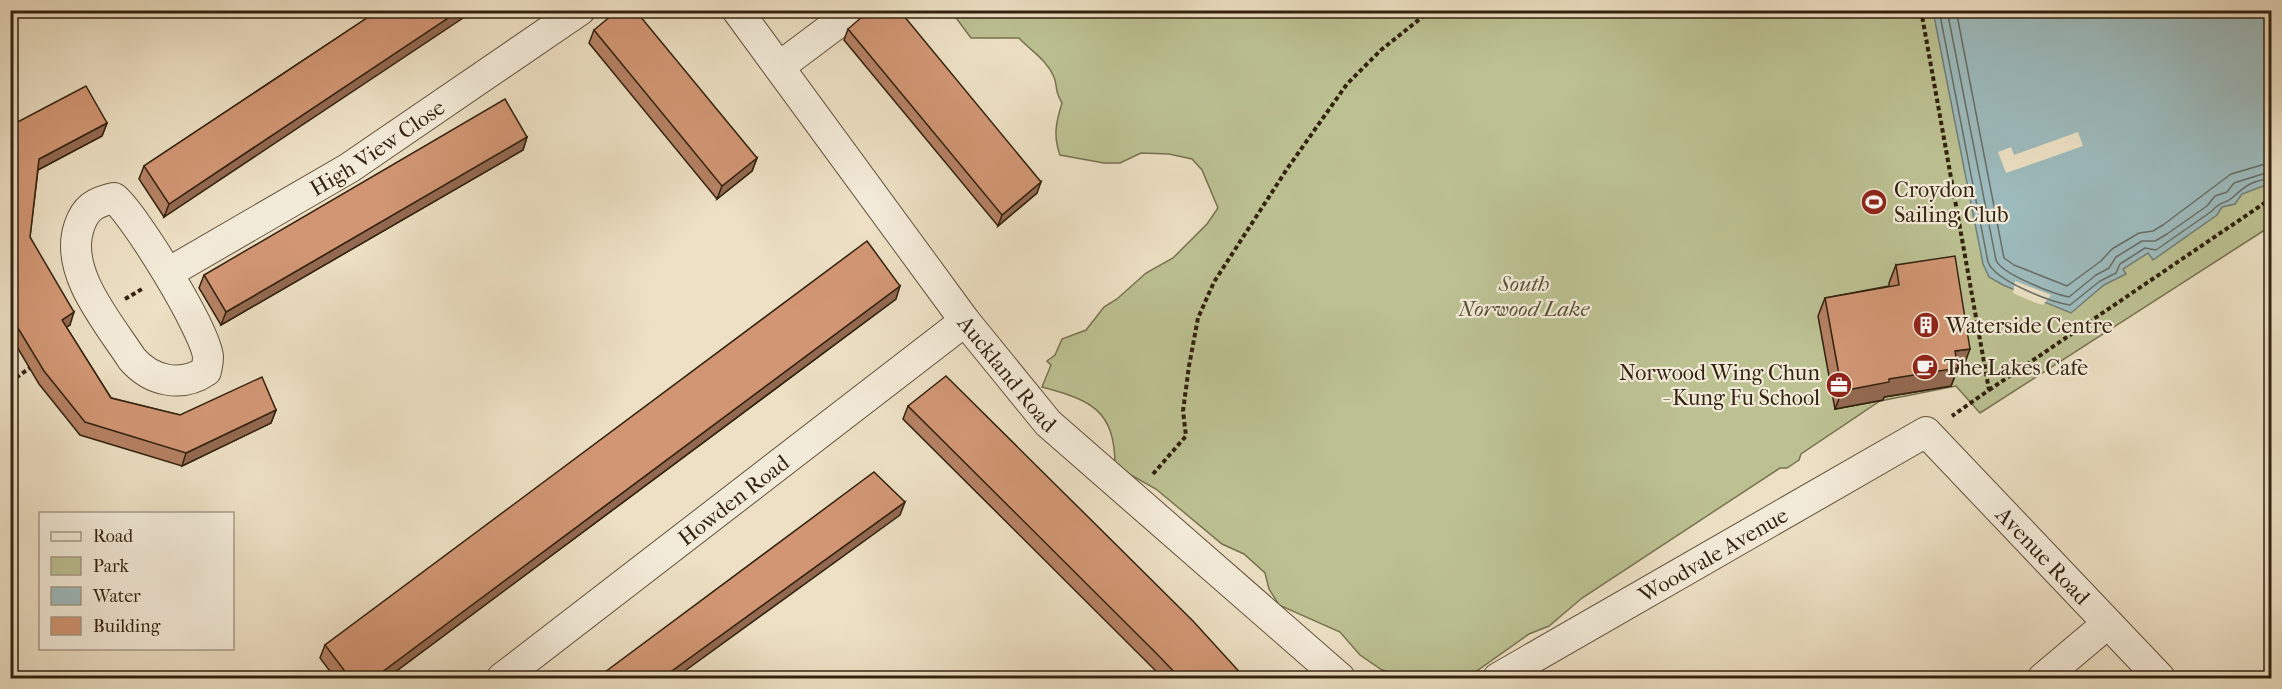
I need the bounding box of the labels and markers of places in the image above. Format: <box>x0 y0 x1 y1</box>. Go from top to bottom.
place label: Croydon Sailing Club <box>1894 177 2009 228</box>
sports icon: Croydon Sailing Club <box>1859 187 1889 217</box>
building icon: Waterside Centre <box>1911 310 1941 340</box>
place label: Waterside Centre <box>1945 313 2113 339</box>
cafe icon: The Lakes Cafe <box>1910 352 1940 382</box>
place label: The Lakes Cafe <box>1944 355 2088 381</box>
place label: Norwood Wing Chun - Kung Fu School <box>1619 360 1820 411</box>
office icon: Norwood Wing Chun - Kung Fu School <box>1824 370 1854 400</box>

